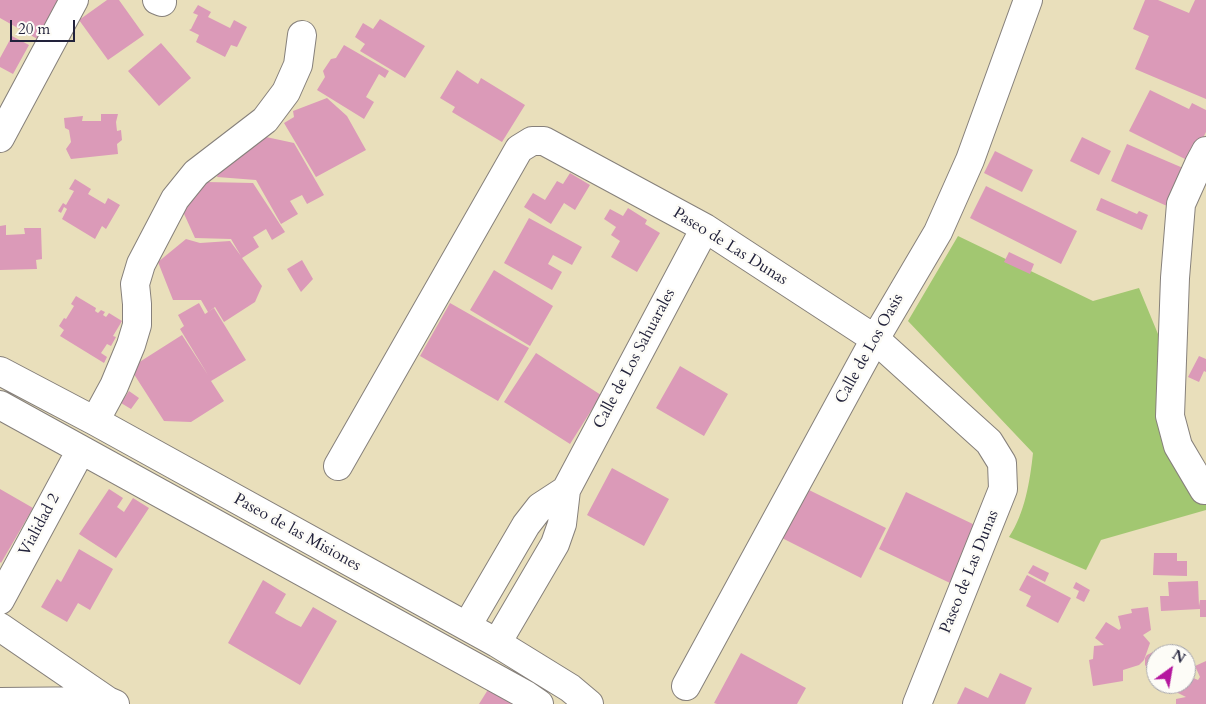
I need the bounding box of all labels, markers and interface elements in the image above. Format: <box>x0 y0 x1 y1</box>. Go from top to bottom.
scale bar <box>12 10 78 42</box>
text: 20 m <box>18 19 50 39</box>
street label: Paseo de Las Dunas <box>669 204 791 290</box>
street label: Calle de Los Sahuarales <box>590 286 680 432</box>
street label: Calle de Los Oasis <box>832 291 908 407</box>
street label: Vialidad 2 <box>16 490 64 560</box>
street label: Paseo de las Misiones <box>230 490 364 576</box>
street label: Paseo de Las Dunas <box>936 507 1004 637</box>
north arrow <box>1146 644 1196 694</box>
text: N <box>1168 645 1189 668</box>

